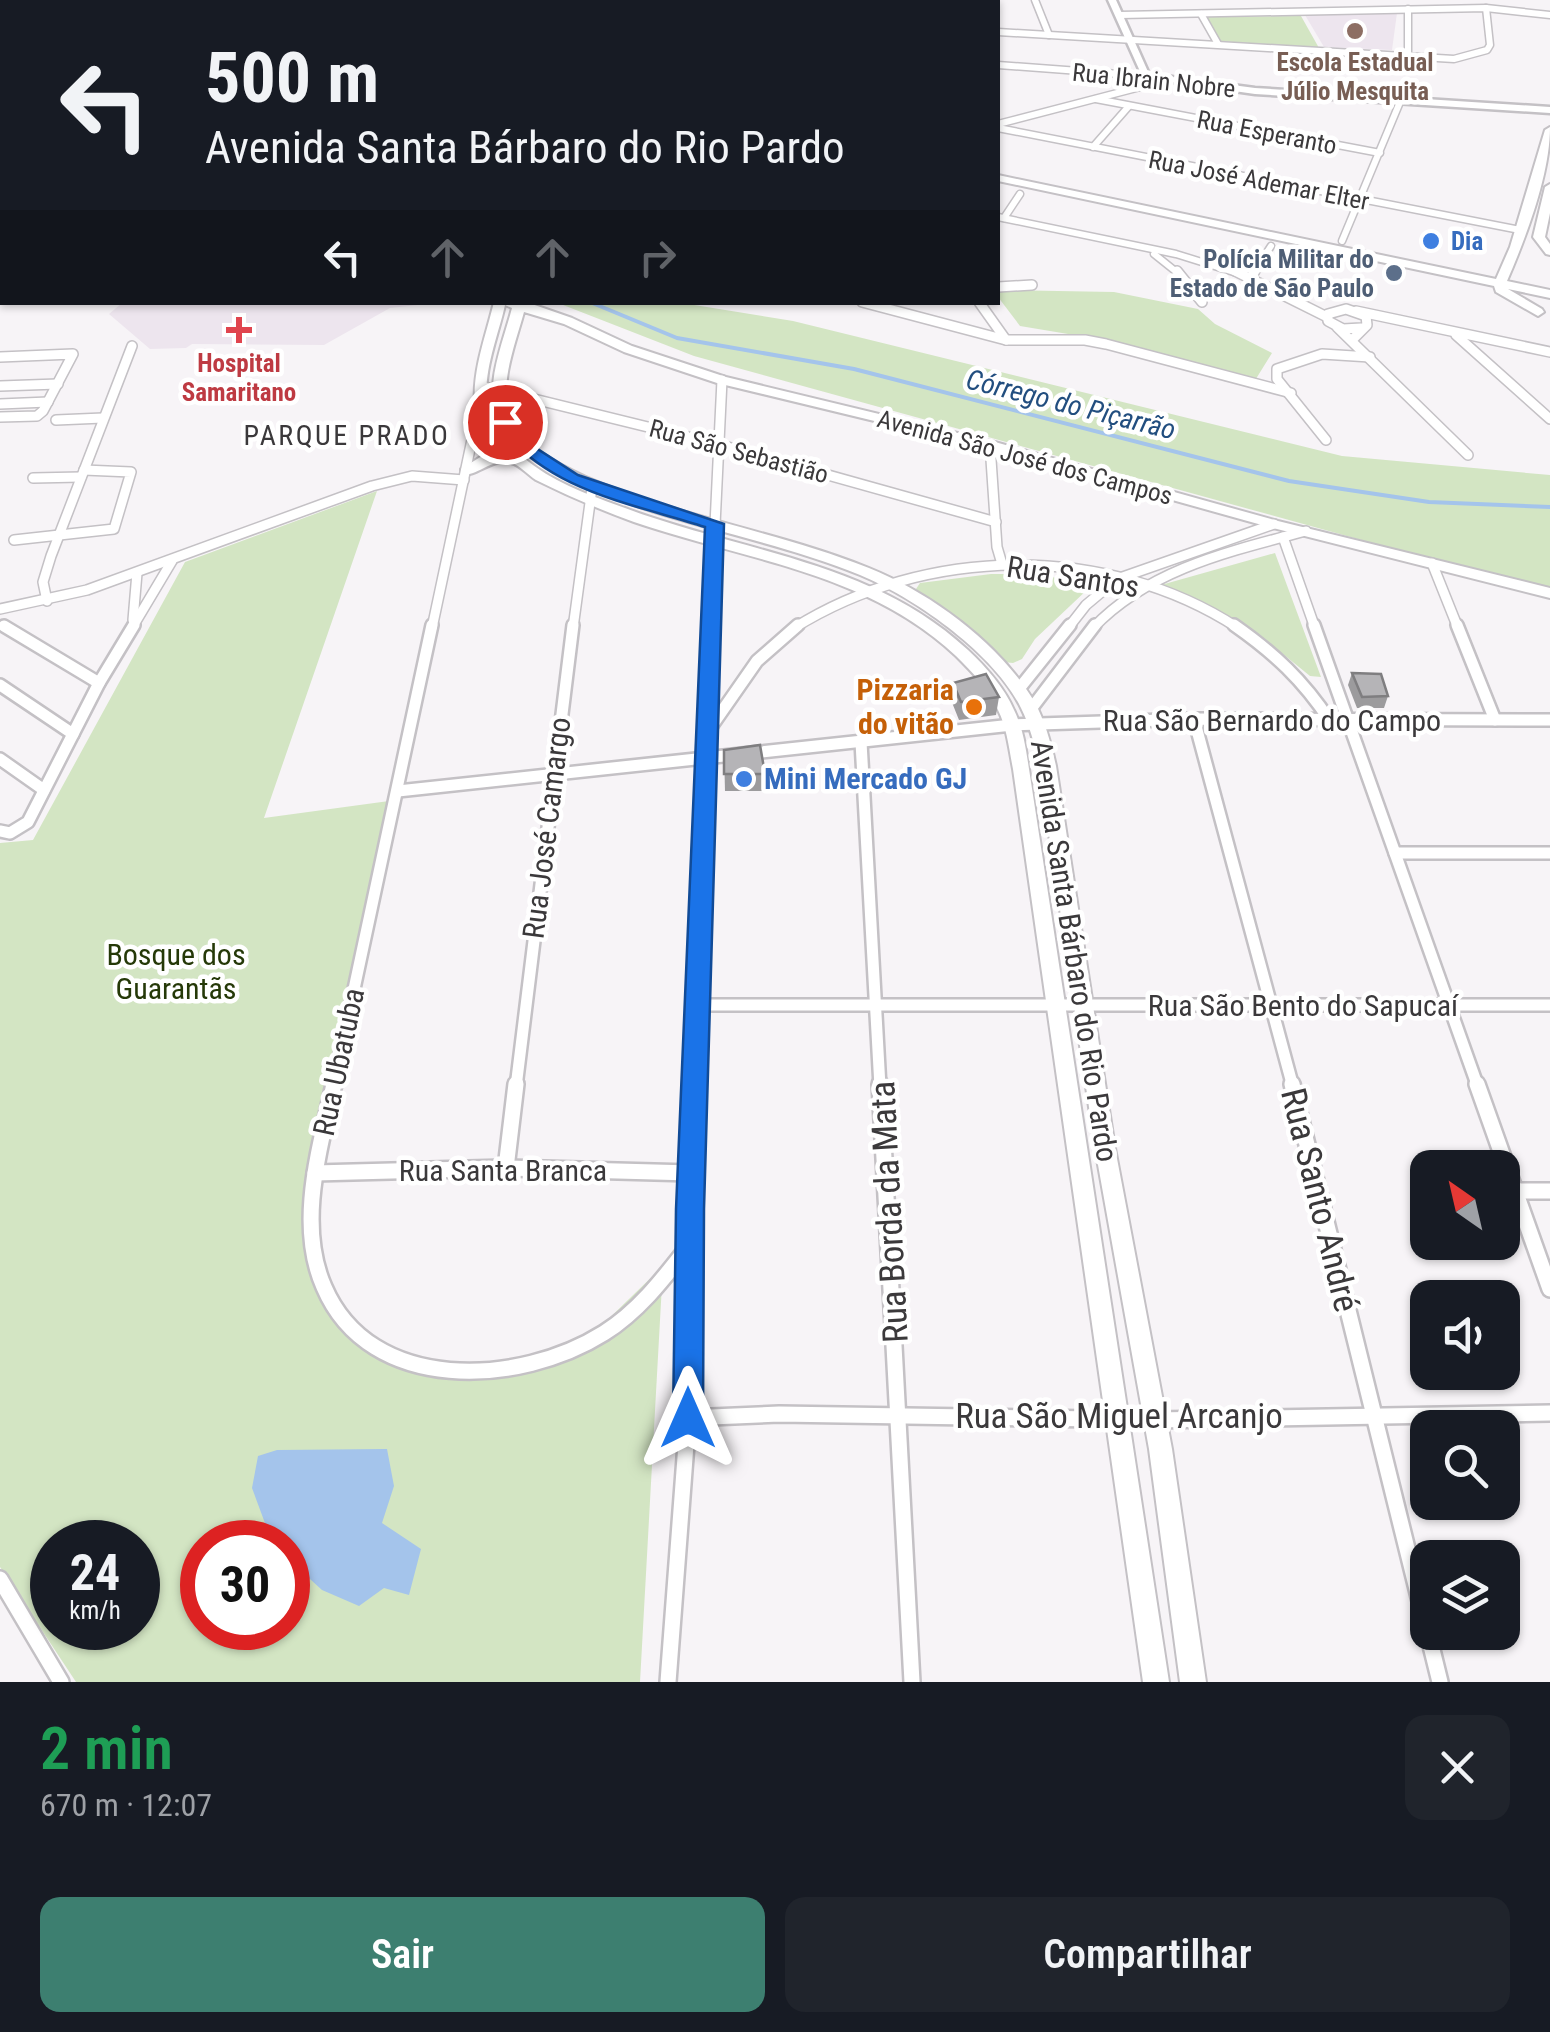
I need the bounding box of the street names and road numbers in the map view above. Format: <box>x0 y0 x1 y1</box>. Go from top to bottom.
street label: Rua Ibrain Nobre <box>1071 58 1237 103</box>
street label: Rua Esperanto <box>1195 105 1339 160</box>
street label: Rua José Ademar Elter <box>1146 145 1372 216</box>
street label: Avenida São José dos Campos <box>874 404 1175 511</box>
street label: Rua São Sebastião <box>646 414 832 489</box>
street label: Rua Santos <box>1004 549 1142 604</box>
street label: Rua São Bernardo do Campo <box>1103 703 1441 738</box>
street label: Rua José Camargo <box>516 715 577 941</box>
street label: Avenida Santa Bárbaro do Rio Pardo <box>1024 738 1125 1164</box>
street label: Rua Ubatuba <box>306 985 371 1139</box>
street label: Rua São Bento do Sapucaí <box>1148 988 1460 1023</box>
street label: Rua Borda da Mata <box>862 1080 917 1344</box>
street label: Rua Santo André <box>1272 1084 1367 1316</box>
street label: Rua Santa Branca <box>399 1153 607 1188</box>
street label: Rua São Miguel Arcanjo <box>955 1396 1283 1437</box>

